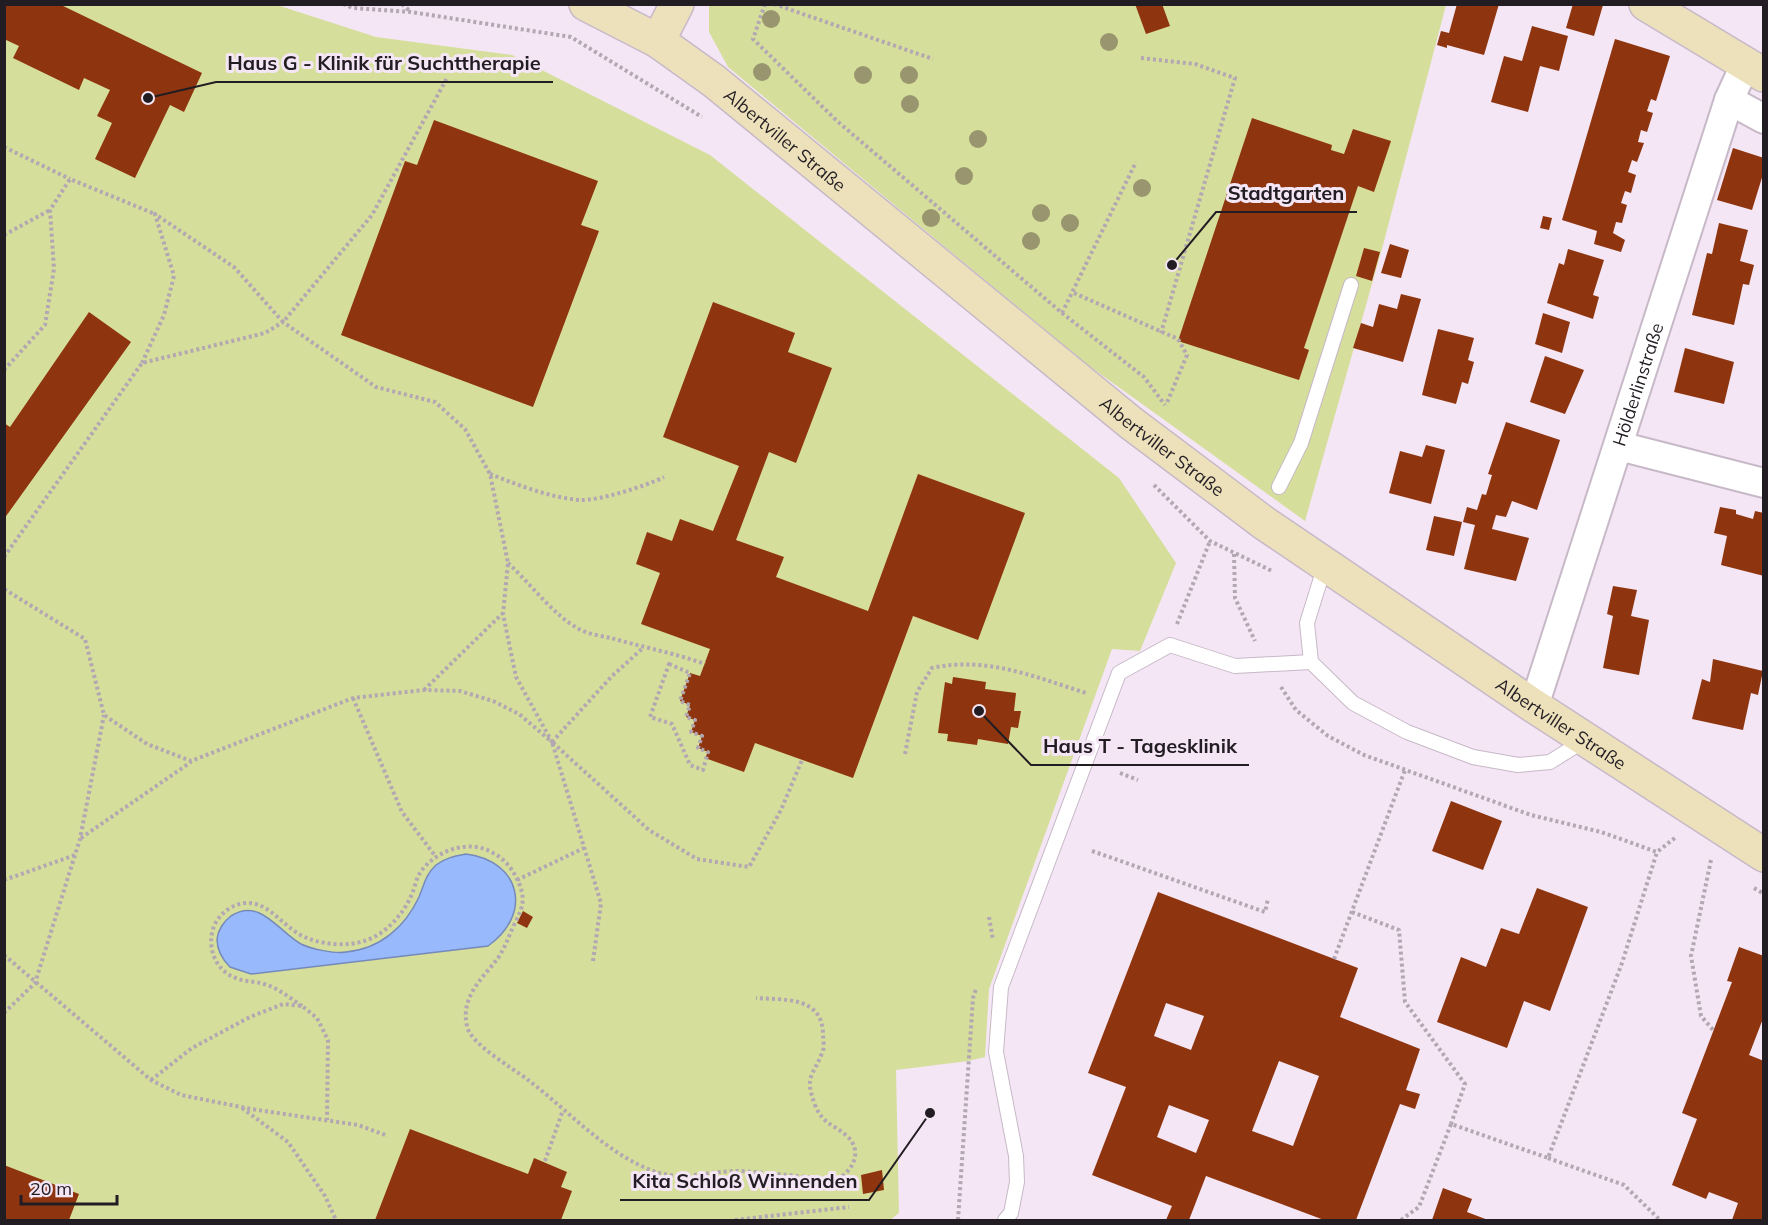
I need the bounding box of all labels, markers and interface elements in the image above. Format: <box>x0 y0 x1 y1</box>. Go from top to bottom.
callout: Haus G - Klinik für Suchttherapie <box>216 44 553 82</box>
text: Haus G - Klinik für Suchttherapie <box>227 50 541 75</box>
street label: Albertviller Straße <box>720 83 851 196</box>
callout: Stadtgarten <box>1216 174 1357 212</box>
text: Stadtgarten <box>1228 180 1344 205</box>
street label: Hölderlinstraße <box>1607 320 1668 449</box>
street label: Albertviller Straße <box>1095 391 1229 501</box>
street label: Albertviller Straße <box>1492 672 1631 774</box>
callout: Haus T - Tagesklinik <box>1031 727 1249 765</box>
text: Haus T - Tagesklinik <box>1043 733 1238 758</box>
callout: Kita Schloß Winnenden <box>620 1162 869 1200</box>
scale bar <box>21 1168 117 1206</box>
text: Kita Schloß Winnenden <box>632 1168 858 1193</box>
text: 20 m <box>30 1177 72 1200</box>

